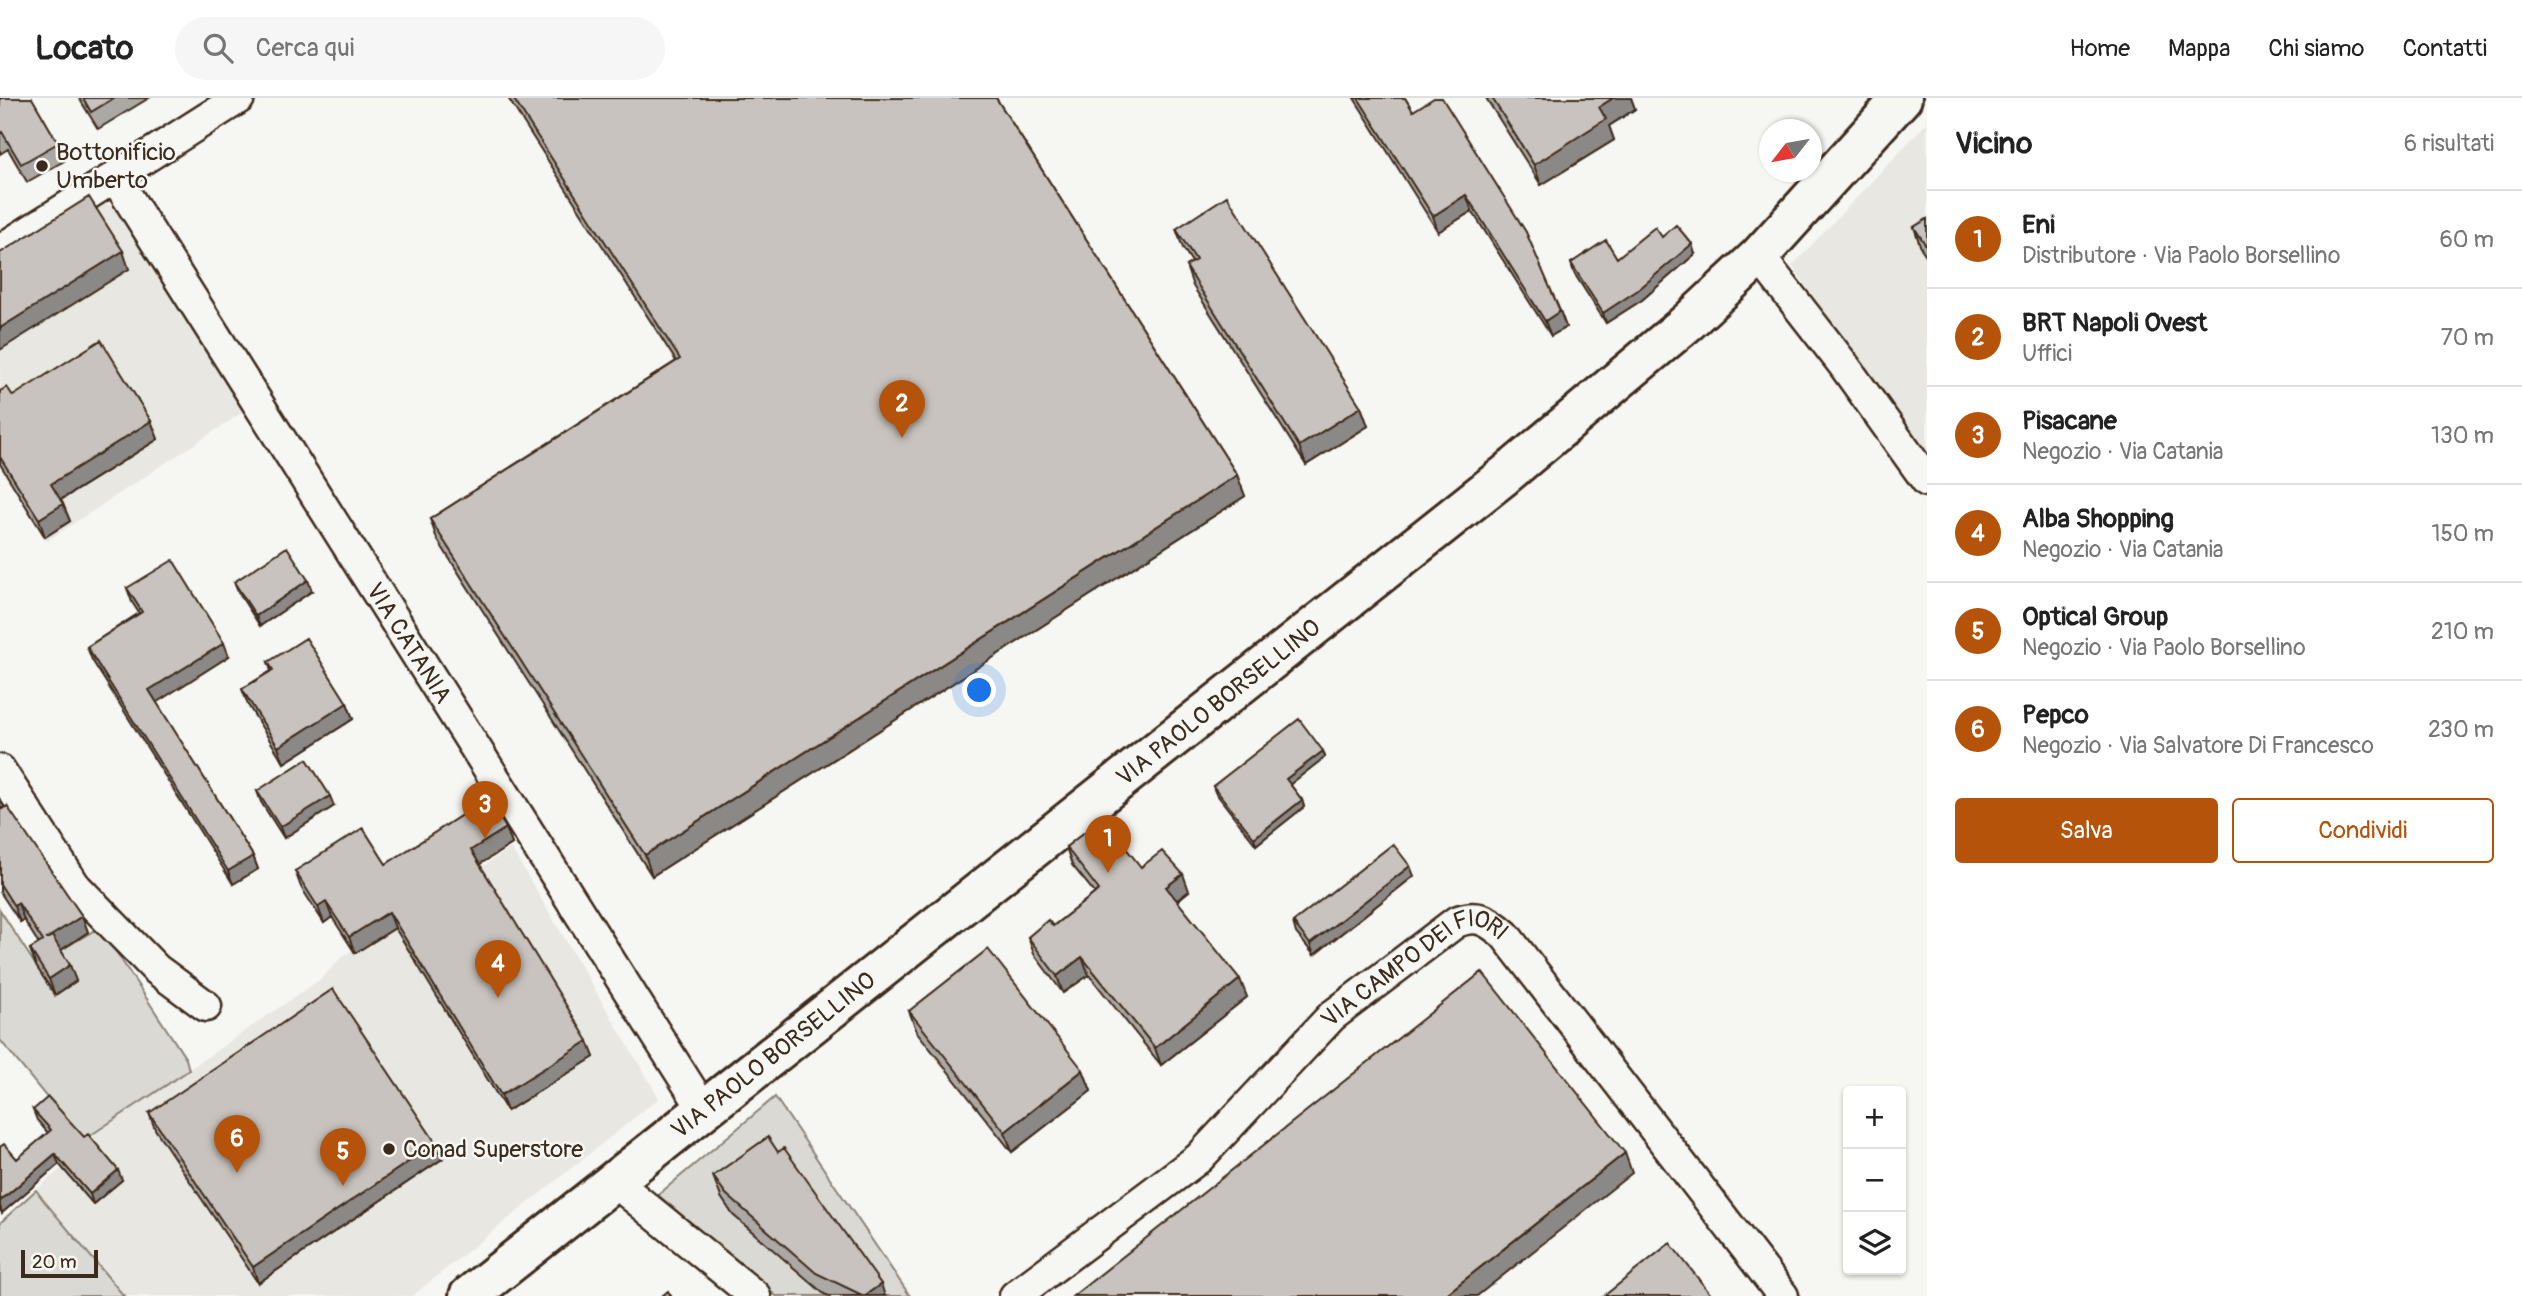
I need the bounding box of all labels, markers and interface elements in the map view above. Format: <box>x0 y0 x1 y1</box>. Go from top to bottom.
search box <box>175 17 665 80</box>
text: Locato <box>35 28 133 69</box>
icon: search <box>199 29 237 67</box>
text: Cerca qui <box>255 32 354 64</box>
text: Home <box>2070 34 2130 63</box>
text: Mappa <box>2168 34 2230 63</box>
text: Chi siamo <box>2268 34 2364 63</box>
text: Contatti <box>2402 34 2487 63</box>
north arrow <box>1759 119 1822 182</box>
text: Vicino <box>1955 125 2032 162</box>
text: 6 risultati <box>2404 129 2494 158</box>
place label: Bottonificio Umberto <box>56 138 176 195</box>
marker: Bottonificio Umberto <box>34 158 50 174</box>
text: Eni <box>2022 209 2055 241</box>
text: 1 <box>1974 225 1983 254</box>
text: 60 m <box>2439 225 2494 254</box>
text: Distributore · Via Paolo Borsellino <box>2022 241 2340 270</box>
text: BRT Napoli Ovest <box>2022 307 2207 339</box>
text: 2 <box>1972 323 1984 352</box>
text: 70 m <box>2441 323 2494 352</box>
text: Uffici <box>2022 339 2072 368</box>
pin: 2 <box>879 380 925 438</box>
text: Pisacane <box>2022 405 2117 437</box>
text: 3 <box>1972 421 1984 450</box>
text: 130 m <box>2431 421 2494 450</box>
text: Negozio · Via Catania <box>2022 437 2223 466</box>
text: Alba Shopping <box>2022 503 2174 535</box>
text: 4 <box>1971 519 1985 548</box>
text: 150 m <box>2431 519 2494 548</box>
text: Negozio · Via Catania <box>2022 535 2223 564</box>
street label: VIA CATANIA <box>360 577 458 709</box>
text: Optical Group <box>2022 601 2168 633</box>
street label: VIA PAOLO BORSELLINO <box>1111 613 1326 792</box>
text: 5 <box>1972 617 1984 646</box>
text: 210 m <box>2431 617 2494 646</box>
text: Negozio · Via Paolo Borsellino <box>2022 633 2306 662</box>
your location <box>962 673 996 707</box>
text: Pepco <box>2022 699 2089 731</box>
text: 6 <box>1971 715 1985 744</box>
text: 230 m <box>2428 715 2494 744</box>
text: Negozio · Via Salvatore Di Francesco <box>2022 731 2374 760</box>
pin: 3 <box>462 781 508 839</box>
button: Salva <box>1955 798 2218 863</box>
button: Condividi <box>2232 798 2494 863</box>
pin: 1 <box>1085 815 1131 873</box>
street label: VIA CAMPO DEI FIORI <box>1315 904 1514 1033</box>
pin: 4 <box>475 940 521 998</box>
street label: VIA PAOLO BORSELLINO <box>666 966 881 1145</box>
map controls <box>1843 1086 1906 1275</box>
button: + <box>1843 1086 1906 1149</box>
pin: 6 <box>214 1115 260 1173</box>
pin: 5 <box>320 1128 366 1186</box>
place label: Conad Superstore <box>403 1135 583 1164</box>
marker: Conad Superstore <box>381 1141 397 1157</box>
button: − <box>1843 1149 1906 1212</box>
button: layers <box>1843 1212 1906 1275</box>
scale bar <box>21 1247 98 1279</box>
text: 20 m <box>32 1250 77 1274</box>

